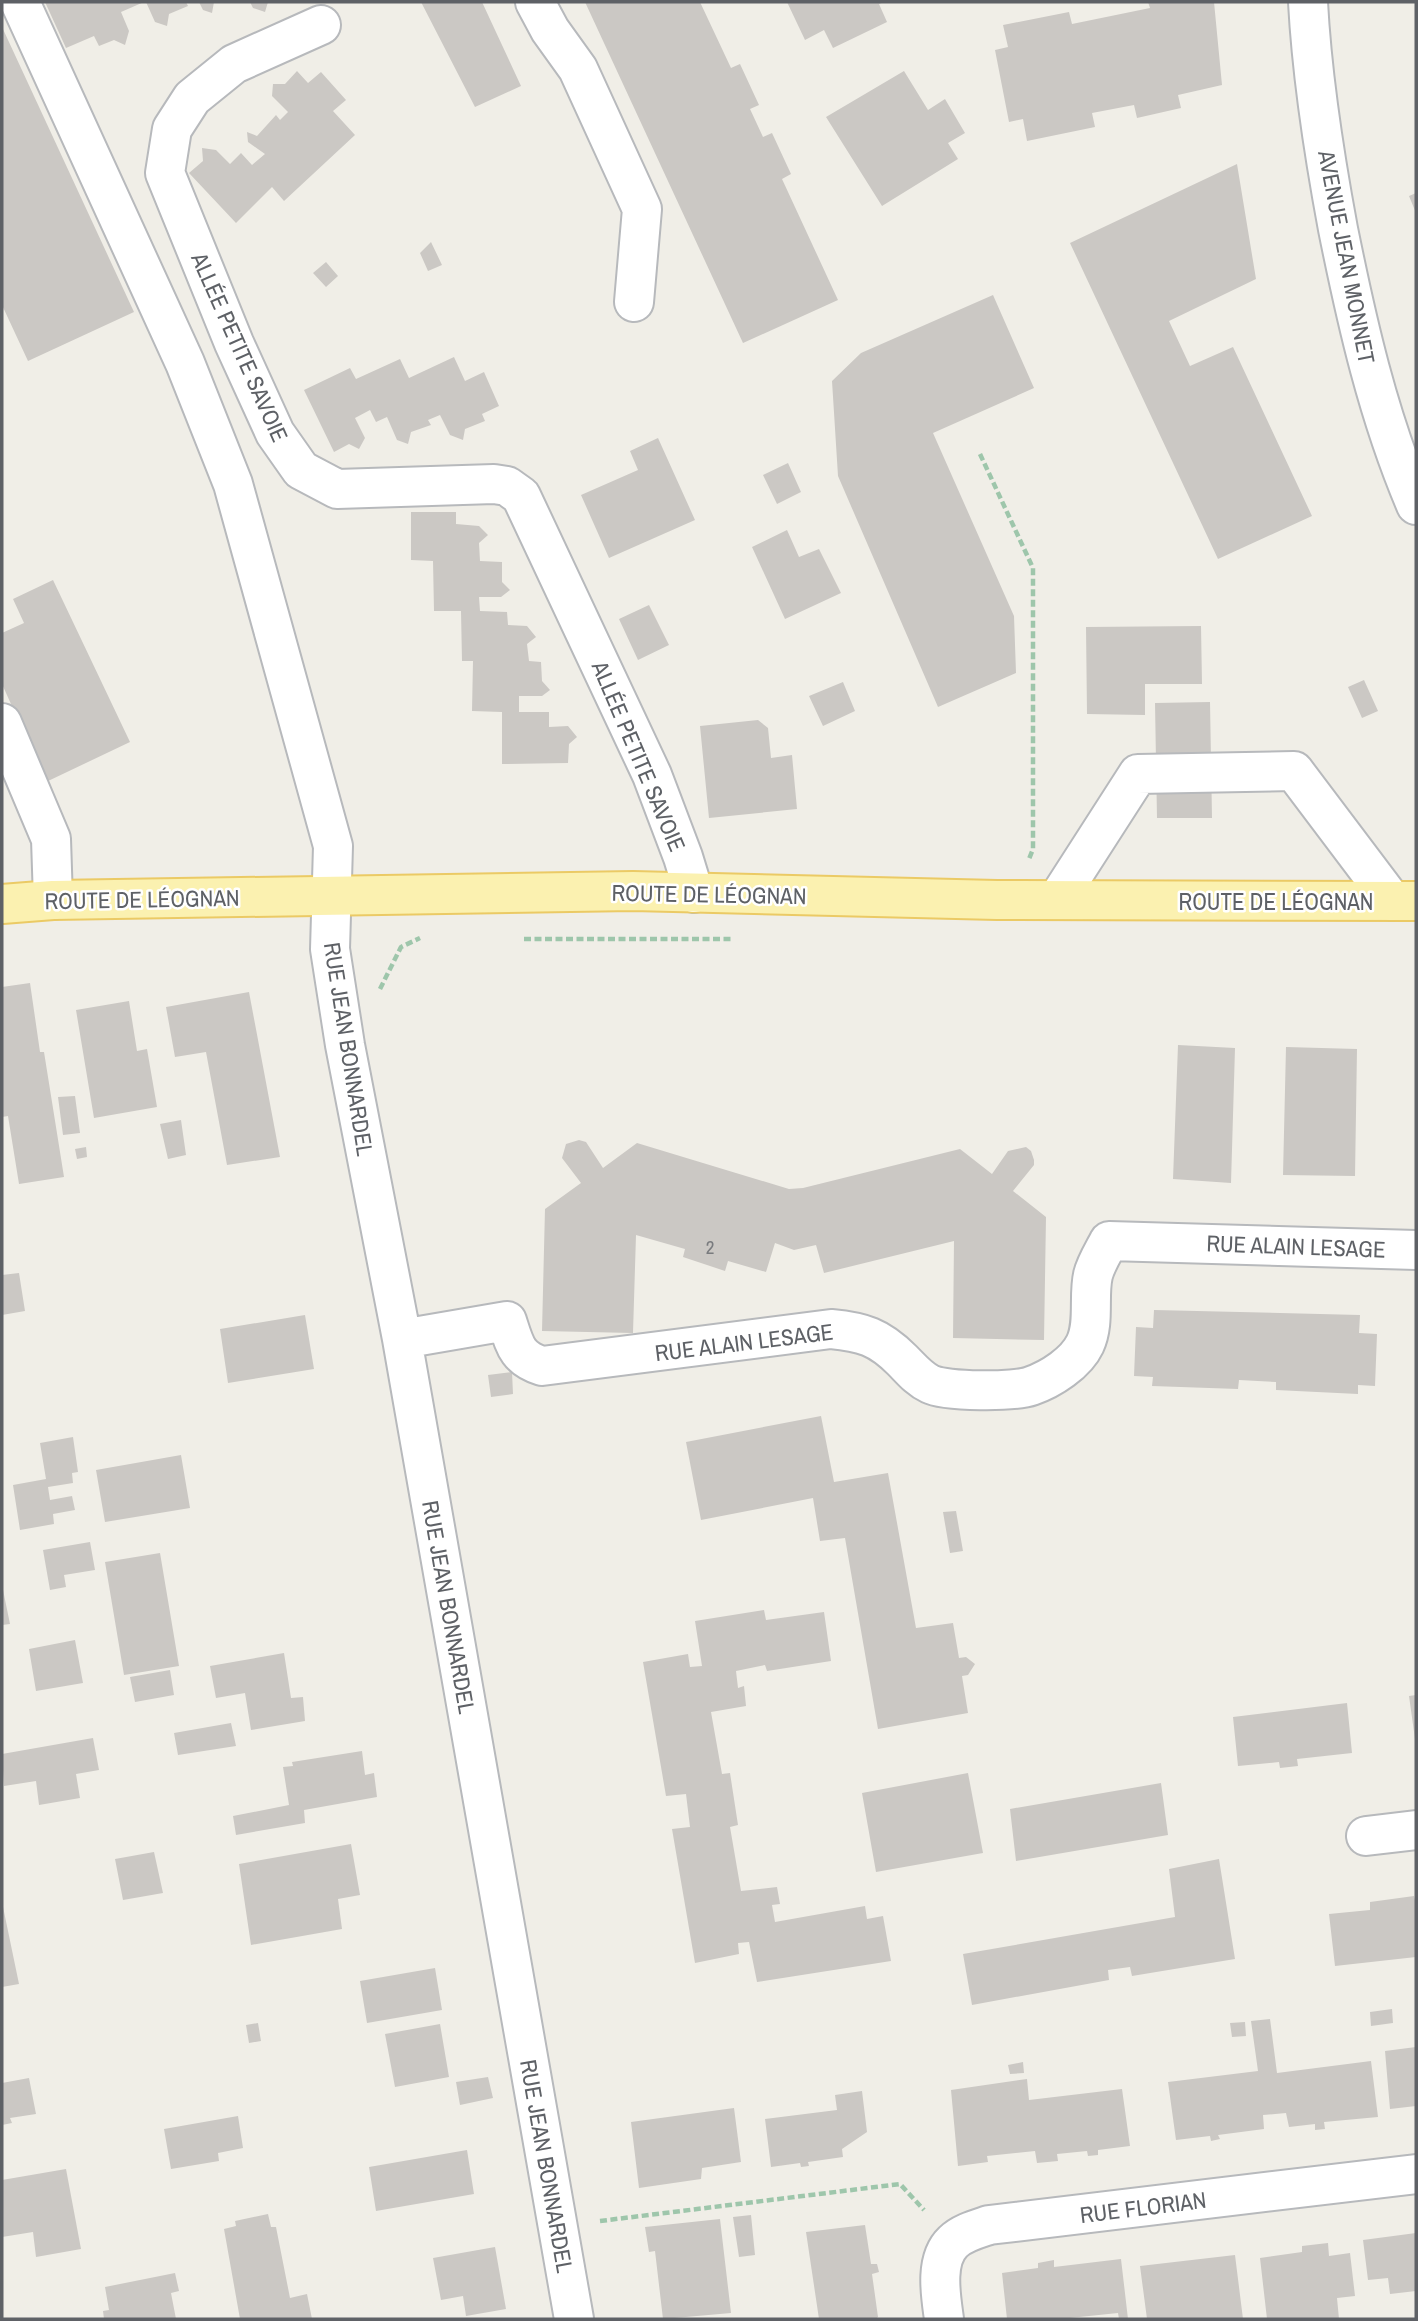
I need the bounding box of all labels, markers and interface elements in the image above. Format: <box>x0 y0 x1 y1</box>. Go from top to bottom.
street label: AVENUE JEAN MONNET <box>1311 147 1383 367</box>
street label: ALLÉE PETITE SAVOIE <box>184 247 296 447</box>
street label: ALLÉE PETITE SAVOIE <box>584 655 693 856</box>
street label: ROUTE DE LÉOGNAN <box>611 877 807 911</box>
street label: ROUTE DE LÉOGNAN <box>44 882 240 916</box>
street label: ROUTE DE LÉOGNAN <box>1179 886 1373 917</box>
street label: RUE JEAN BONNARDEL <box>317 940 381 1159</box>
street label: RUE ALAIN LESAGE <box>1206 1227 1386 1265</box>
house number: 2 <box>706 1234 714 1260</box>
street label: RUE ALAIN LESAGE <box>653 1316 835 1368</box>
street label: RUE JEAN BONNARDEL <box>415 1498 483 1716</box>
street label: RUE JEAN BONNARDEL <box>513 2057 581 2275</box>
street label: RUE FLORIAN <box>1078 2184 1208 2230</box>

